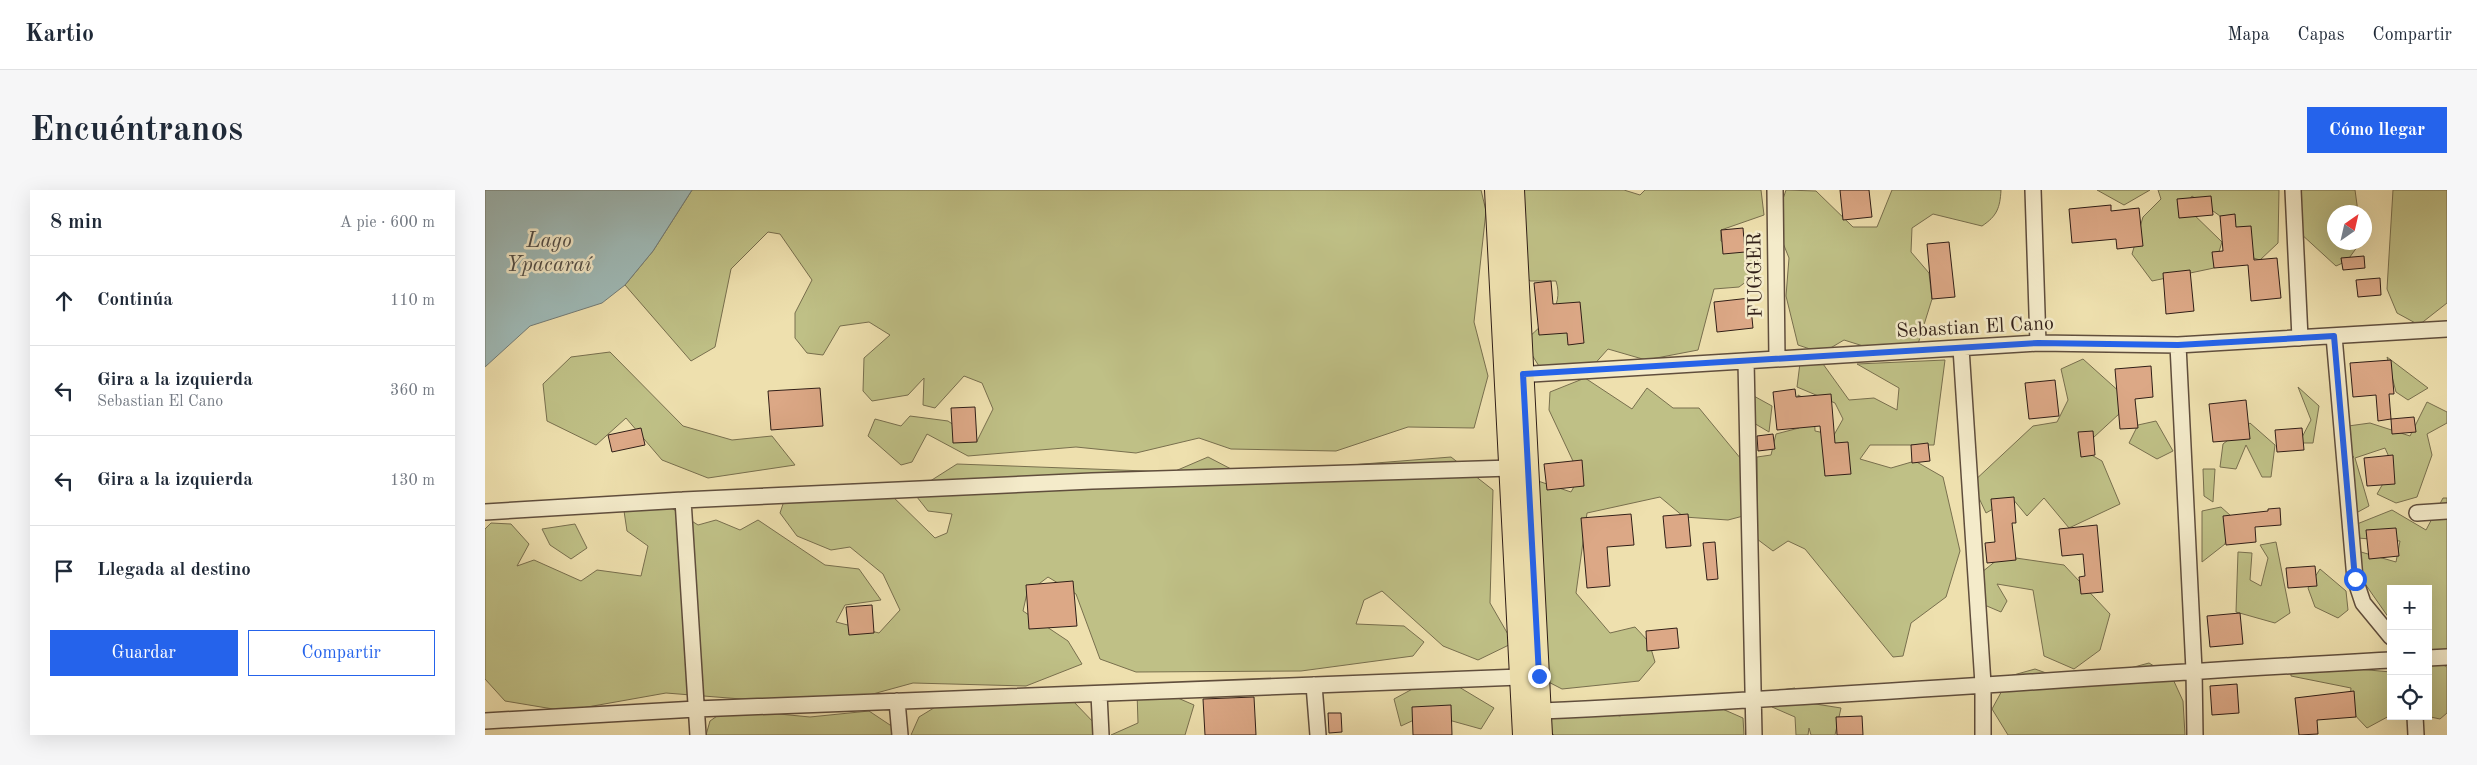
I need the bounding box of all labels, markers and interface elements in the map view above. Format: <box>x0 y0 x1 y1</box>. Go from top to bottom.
text: Kartio <box>25 23 94 47</box>
text: Mapa <box>2227 26 2270 44</box>
text: Capas <box>2298 26 2345 44</box>
text: Compartir <box>2373 26 2452 44</box>
button: Cómo llegar <box>2307 107 2447 153</box>
text: Encuéntranos <box>30 113 243 148</box>
north arrow <box>2327 205 2372 250</box>
text: 8 min <box>50 212 103 233</box>
text: A pie · 600 m <box>340 215 435 231</box>
water label: Lago Ypacaraí <box>506 231 594 276</box>
street label: FUGGER <box>1745 232 1767 318</box>
icon: ahead <box>50 287 78 315</box>
text: Continúa <box>97 291 173 310</box>
text: 110 m <box>390 293 435 309</box>
street label: Sebastian El Cano <box>1896 314 2054 342</box>
text: Gira a la izquierda <box>97 371 253 390</box>
icon: left <box>50 377 78 405</box>
text: 360 m <box>390 383 435 399</box>
text: Sebastian El Cano <box>97 394 223 410</box>
icon: left <box>50 467 78 495</box>
text: Gira a la izquierda <box>97 471 253 490</box>
text: 130 m <box>390 473 435 489</box>
icon: arrive <box>50 557 78 585</box>
text: Llegada al destino <box>97 561 251 580</box>
route start <box>2344 568 2367 591</box>
map controls <box>2387 585 2432 720</box>
button: + <box>2387 585 2432 630</box>
button: Guardar <box>50 630 238 676</box>
button: Compartir <box>248 630 435 676</box>
button: − <box>2387 630 2432 675</box>
route end <box>1528 665 1551 688</box>
button: locate <box>2387 675 2432 720</box>

